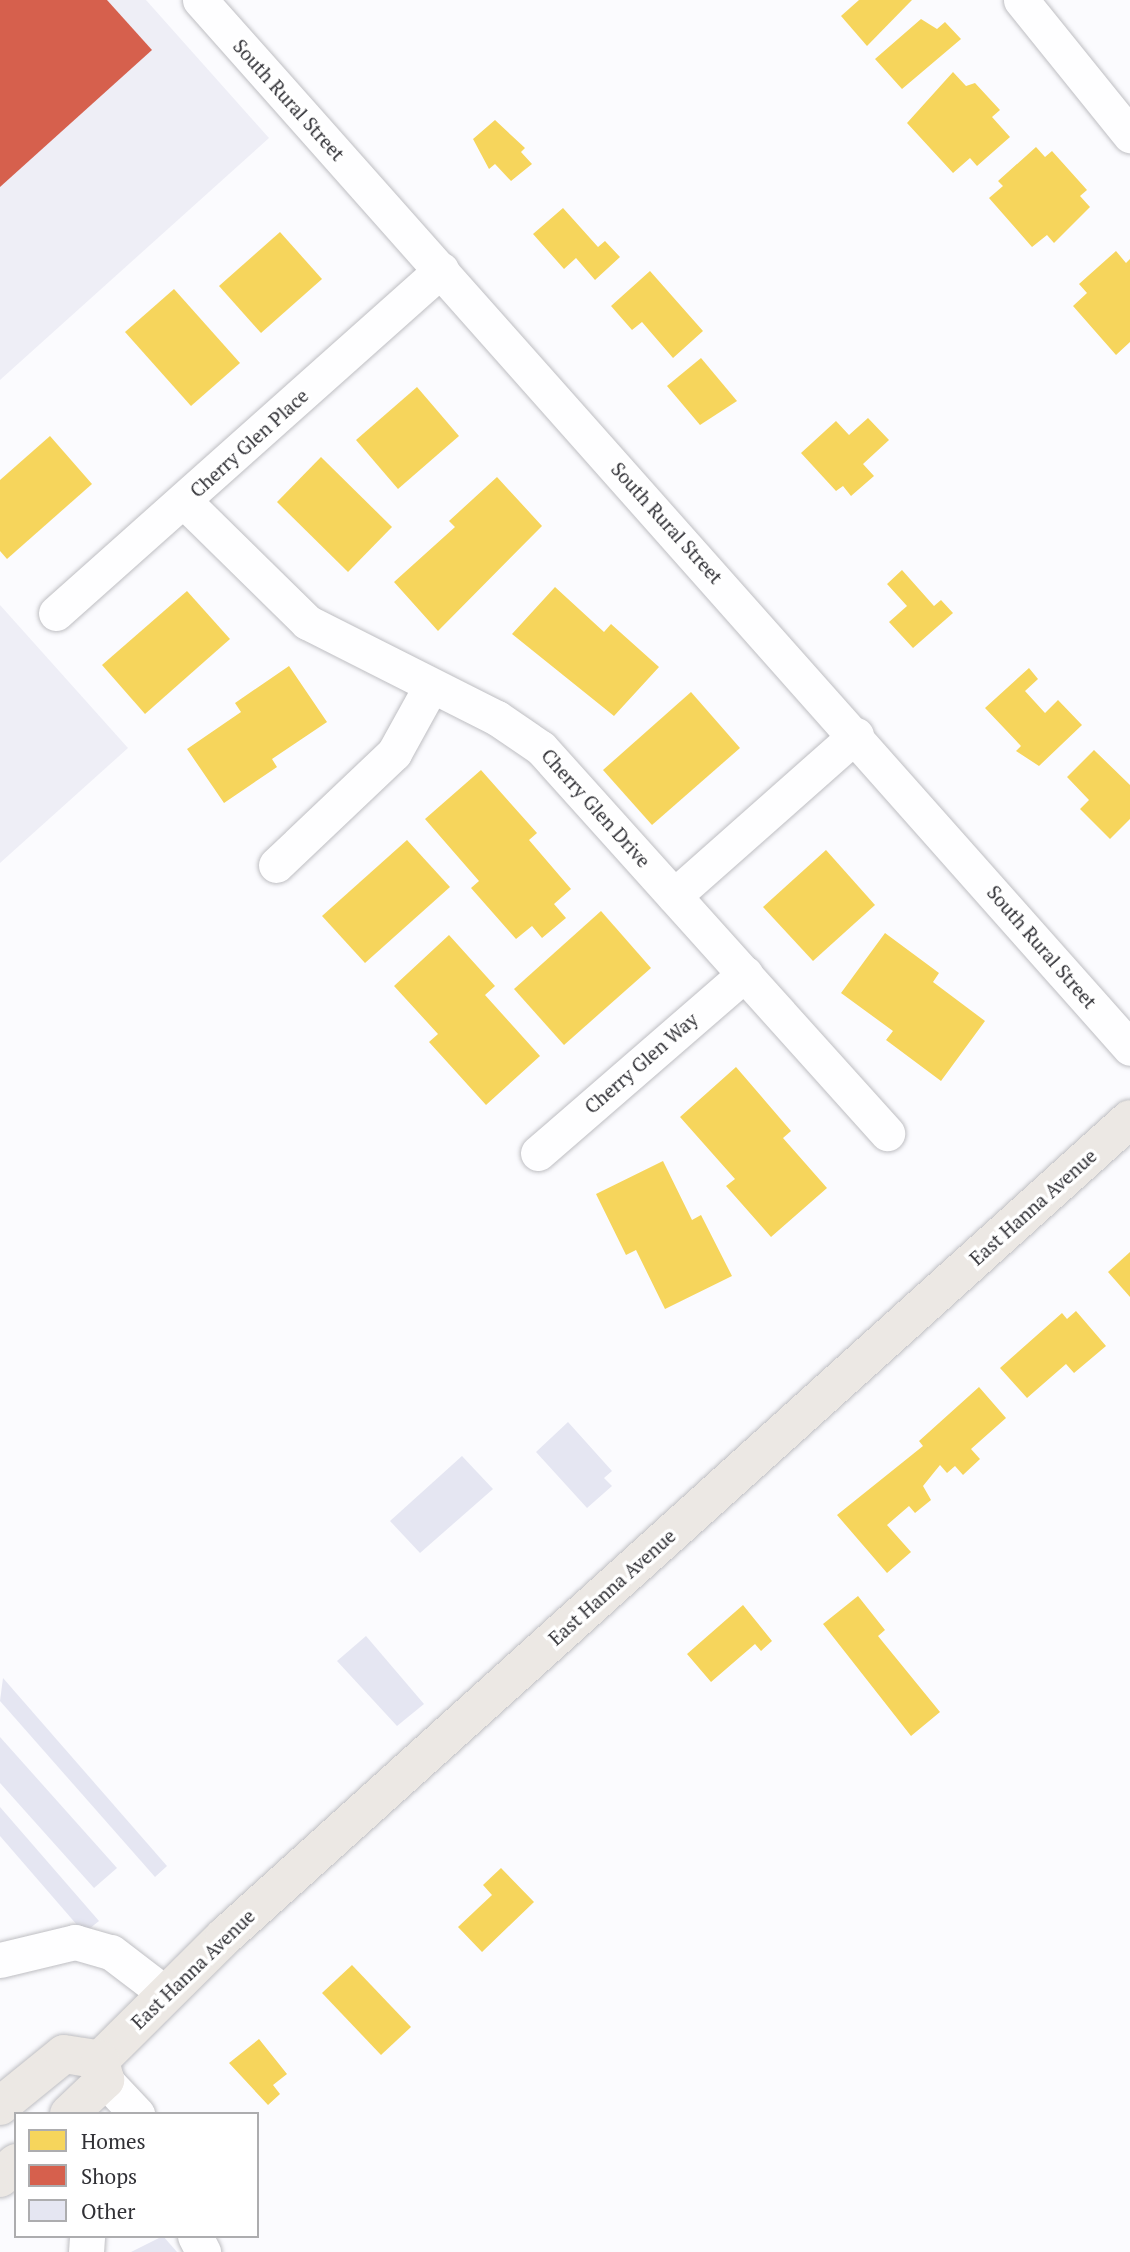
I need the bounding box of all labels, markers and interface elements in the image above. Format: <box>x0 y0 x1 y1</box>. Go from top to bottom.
street label: South Rural Street <box>229 35 349 165</box>
street label: Cherry Glen Place <box>185 384 313 502</box>
street label: South Rural Street <box>607 458 727 588</box>
street label: Cherry Glen Drive <box>537 744 655 872</box>
street label: South Rural Street <box>982 881 1102 1013</box>
street label: Cherry Glen Way <box>580 1008 702 1118</box>
street label: East Hanna Avenue <box>965 1144 1101 1270</box>
street label: East Hanna Avenue <box>544 1524 680 1650</box>
street label: East Hanna Avenue <box>126 1904 260 2034</box>
legend <box>14 2112 259 2238</box>
text: Homes <box>81 2127 146 2155</box>
text: Shops <box>81 2162 137 2190</box>
text: Other <box>81 2197 135 2225</box>

